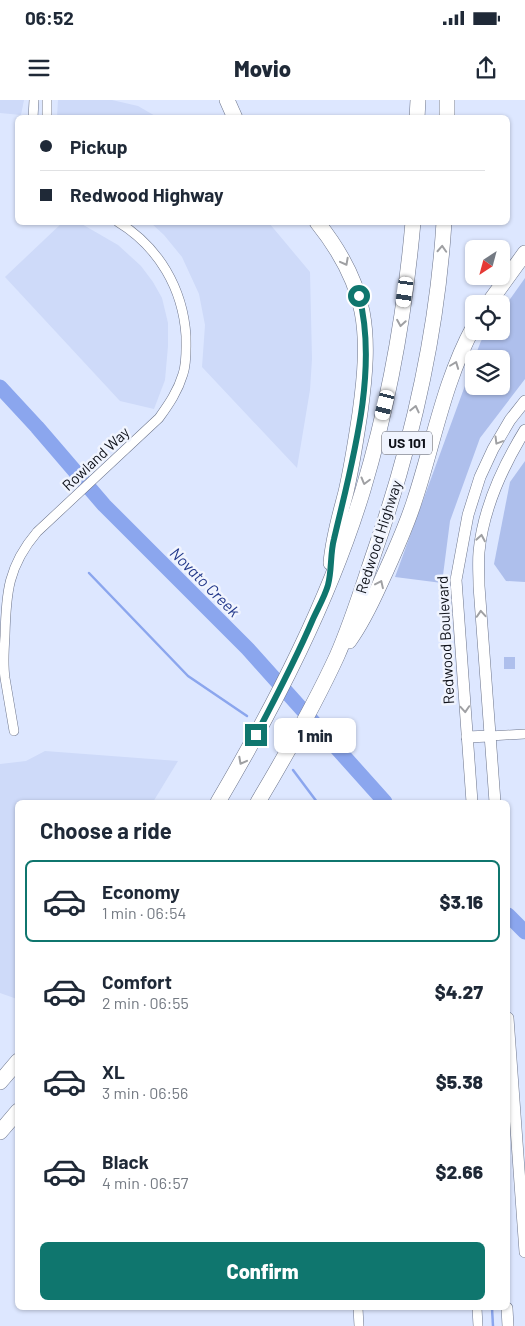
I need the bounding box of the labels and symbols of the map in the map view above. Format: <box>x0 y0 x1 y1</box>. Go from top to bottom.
north arrow <box>465 240 510 285</box>
one-way arrow <box>437 245 448 253</box>
one-way arrow <box>339 257 349 266</box>
car <box>395 276 414 308</box>
route start <box>348 285 370 307</box>
one-way arrow <box>396 319 406 327</box>
one-way arrow <box>449 361 459 369</box>
car <box>374 389 395 421</box>
one-way arrow <box>409 405 420 414</box>
street label: Rowland Way <box>58 423 133 494</box>
road number: US 101 <box>382 432 432 454</box>
one-way arrow <box>494 436 504 445</box>
one-way arrow <box>360 477 371 486</box>
street label: Redwood Highway <box>351 478 405 596</box>
one-way arrow <box>476 534 486 542</box>
water label: Novato Creek <box>167 543 244 620</box>
street label: Redwood Boulevard <box>433 575 457 705</box>
one-way arrow <box>374 580 384 589</box>
one-way arrow <box>476 610 487 618</box>
one-way arrow <box>459 705 470 713</box>
callout: 1 min <box>274 718 356 752</box>
route end <box>245 724 267 746</box>
one-way arrow <box>238 755 248 764</box>

